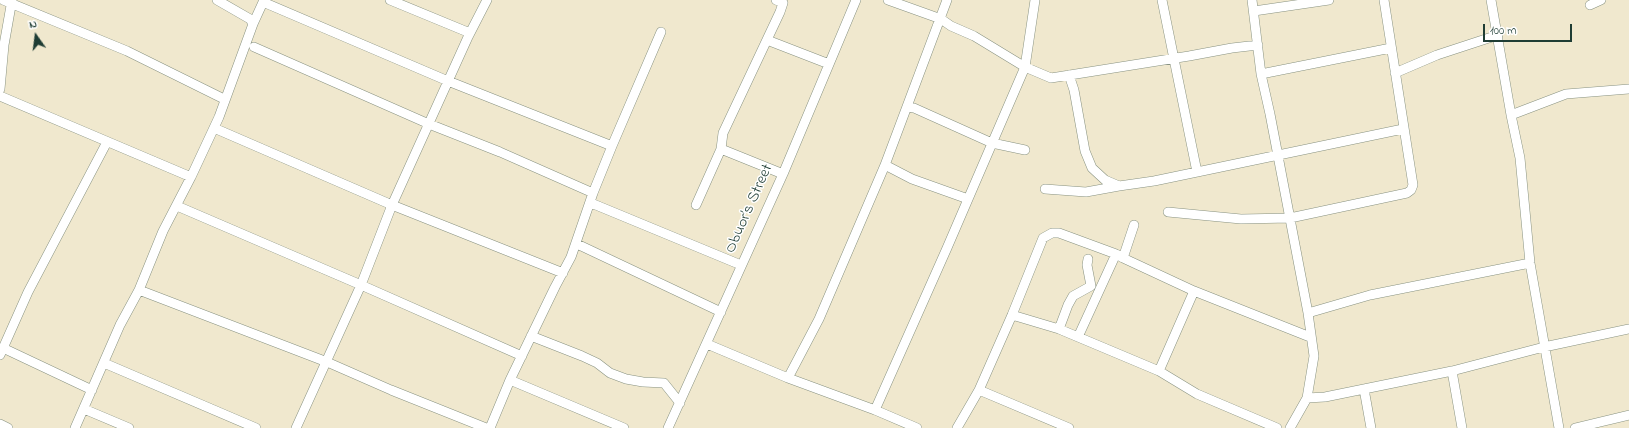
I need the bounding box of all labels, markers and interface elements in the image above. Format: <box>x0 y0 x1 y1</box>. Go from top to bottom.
north arrow <box>16 16 56 56</box>
text: N <box>28 16 39 33</box>
scale bar <box>1485 16 1574 42</box>
text: 100 m <box>1490 22 1517 40</box>
street label: Obuor’s Street <box>722 161 778 257</box>

